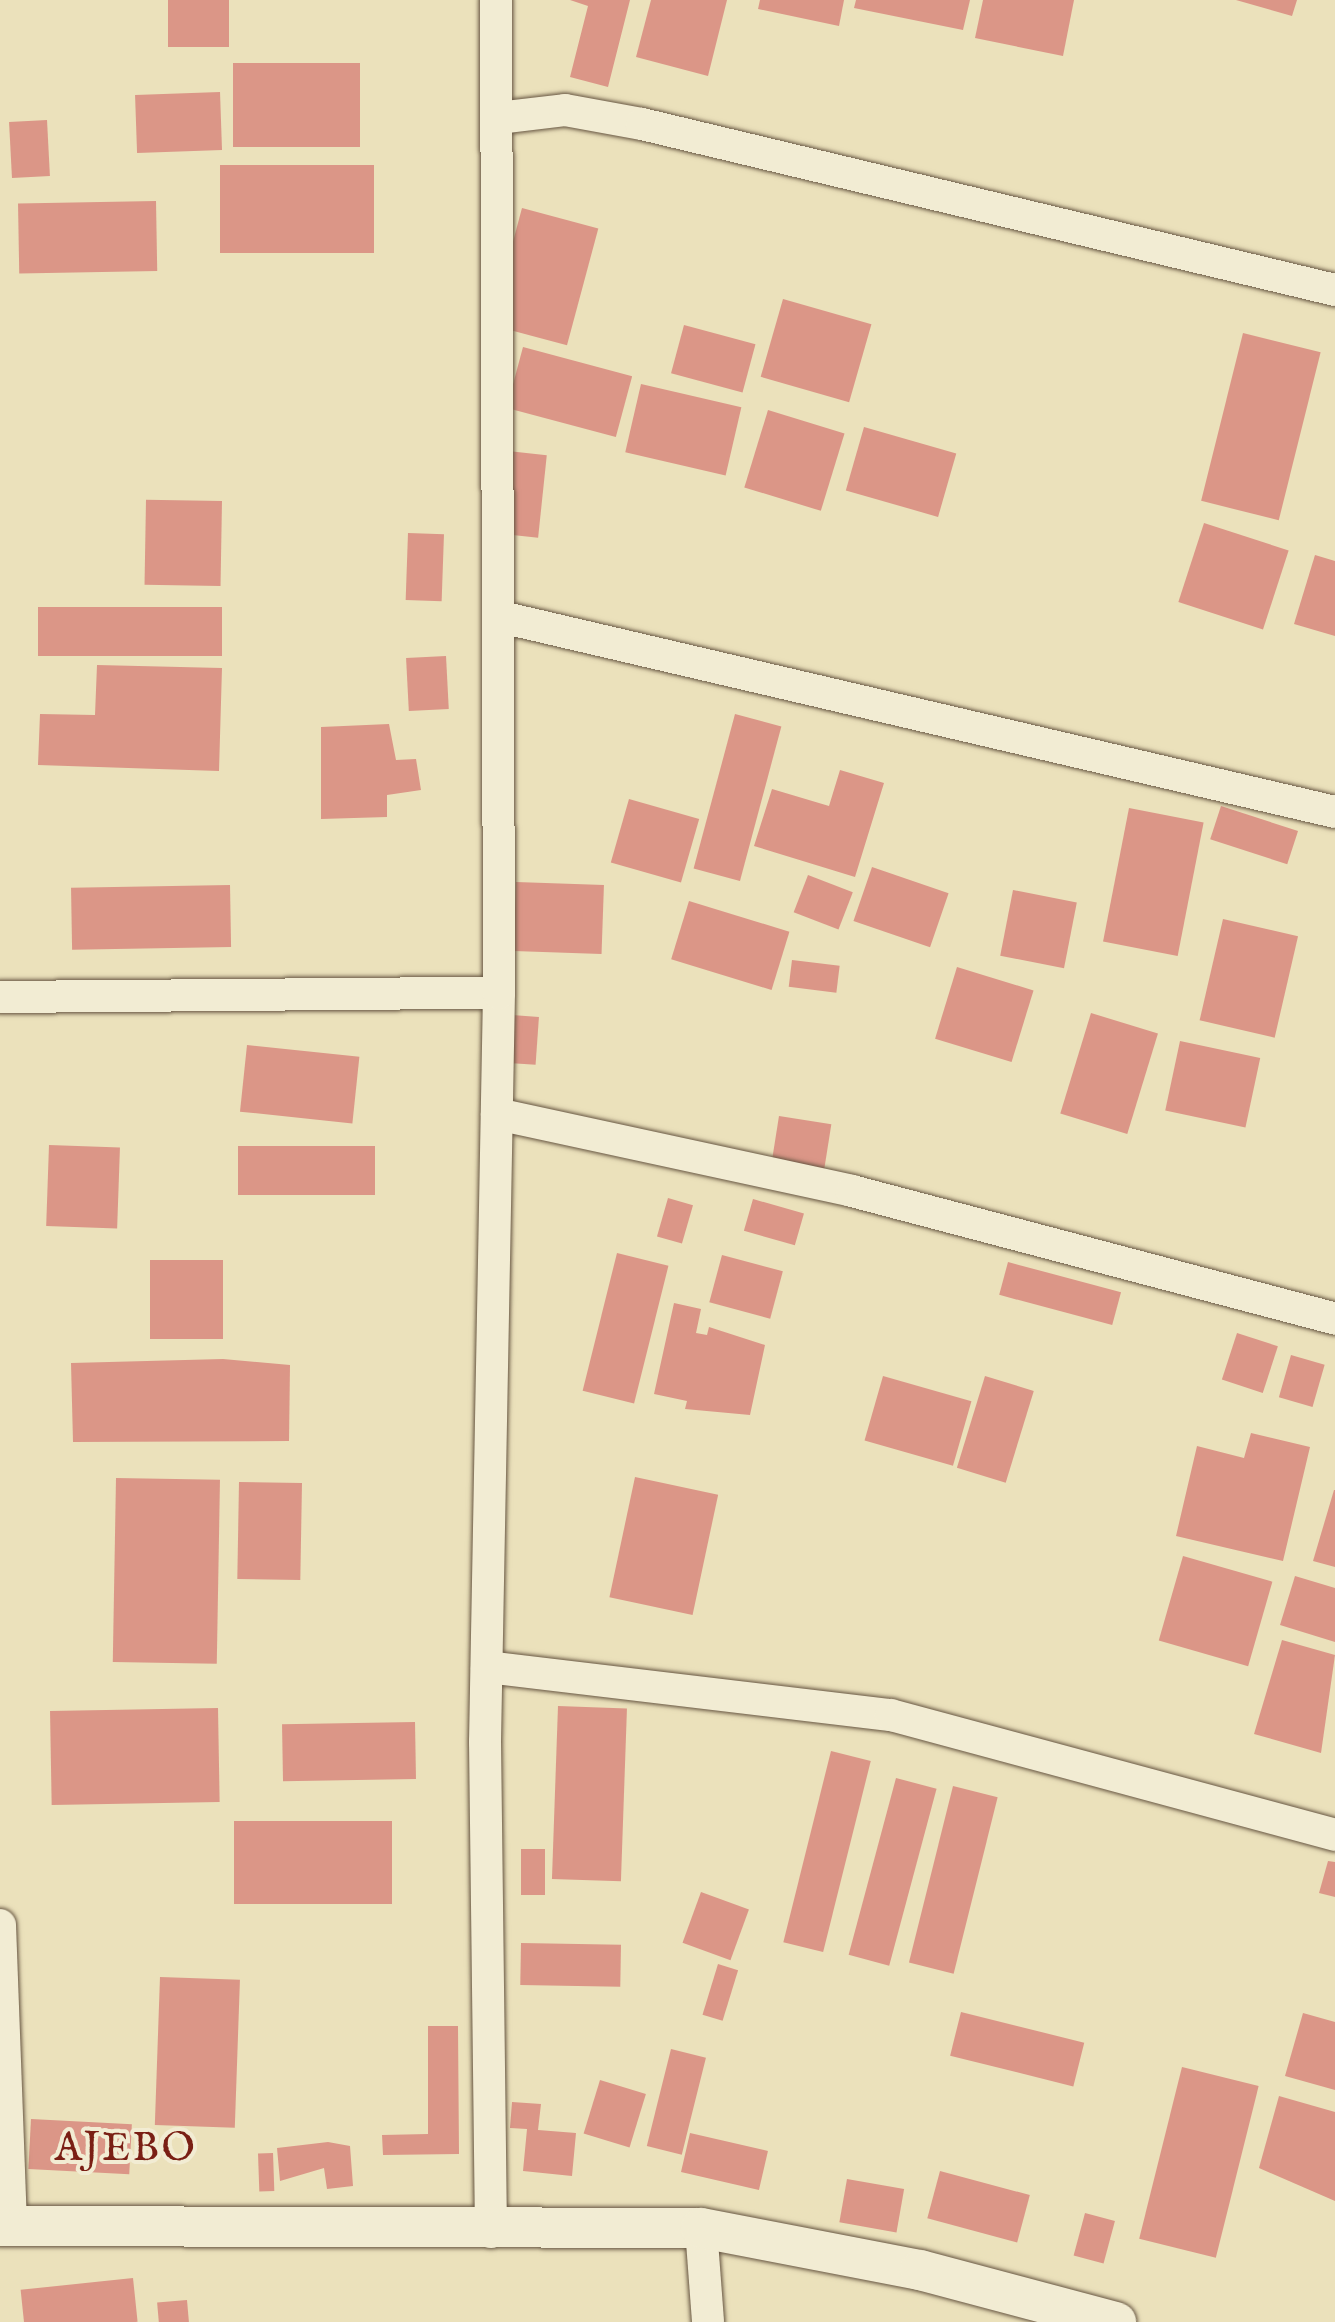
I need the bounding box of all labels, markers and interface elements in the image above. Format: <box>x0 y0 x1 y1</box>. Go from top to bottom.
district label: AJEBO <box>55 2126 197 2174</box>

